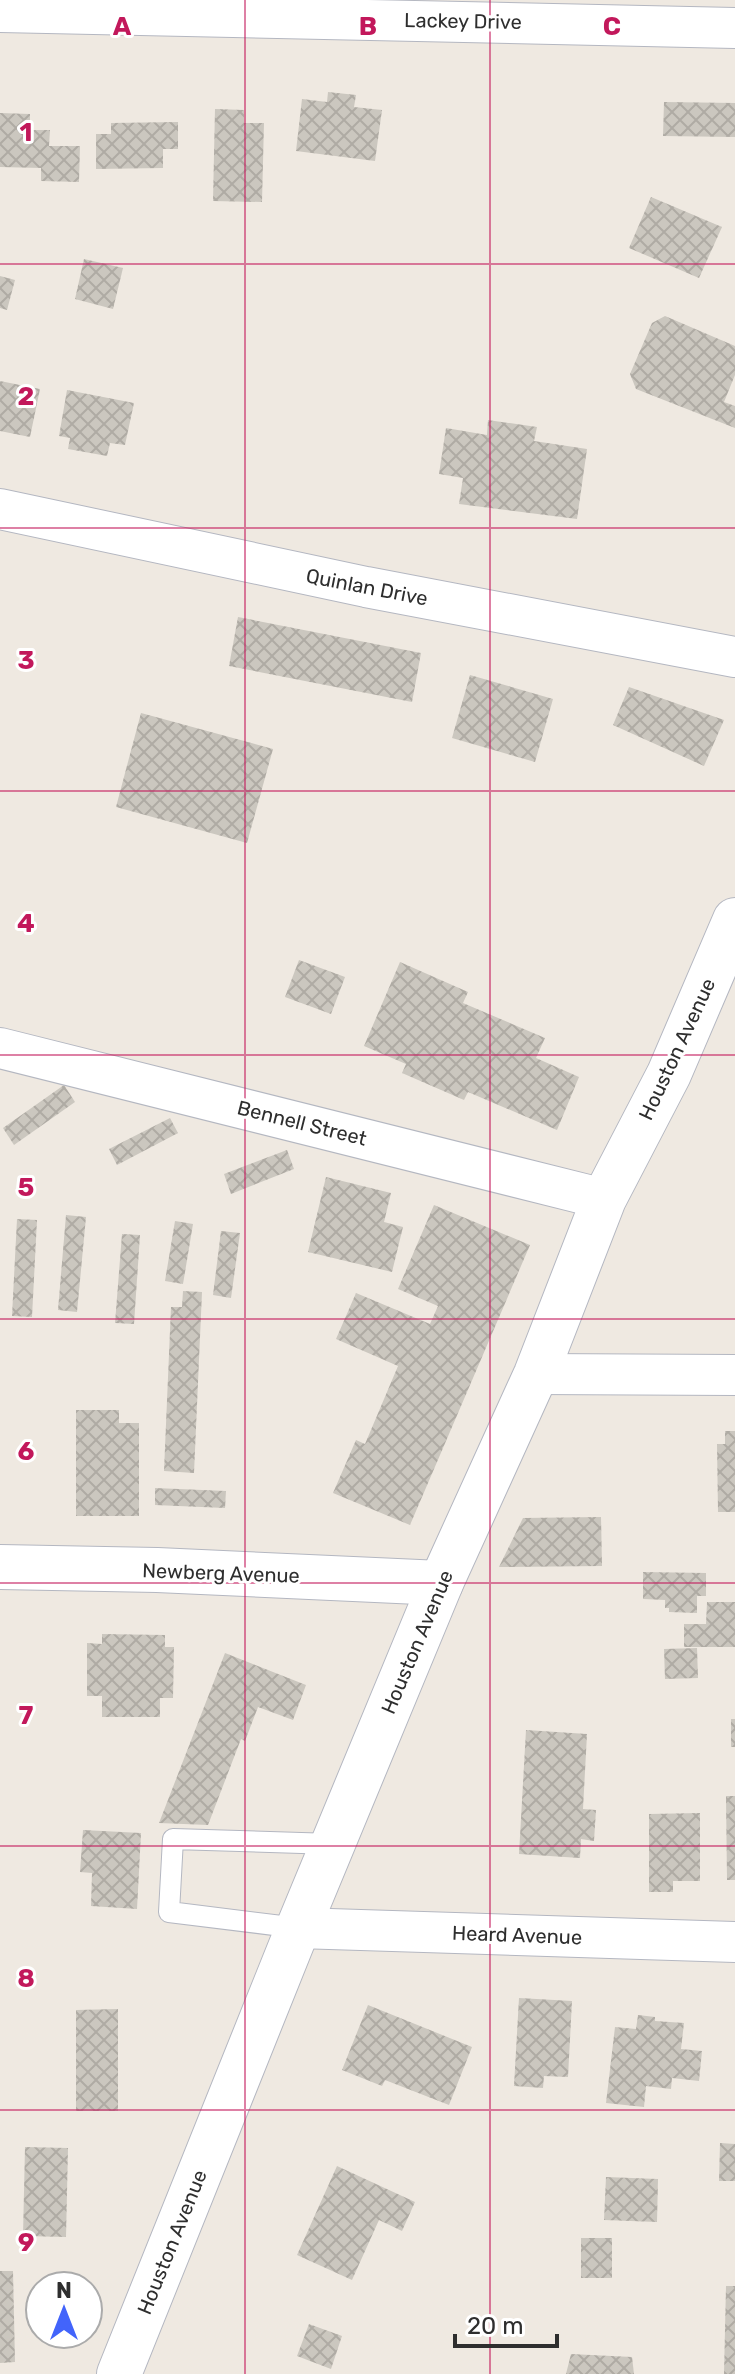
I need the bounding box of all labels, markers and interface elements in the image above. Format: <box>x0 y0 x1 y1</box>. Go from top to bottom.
street label: Lackey Drive <box>404 8 522 34</box>
text: A <box>113 11 132 42</box>
text: B <box>359 11 377 42</box>
text: C <box>603 11 621 42</box>
text: 1 <box>20 117 32 148</box>
text: 2 <box>18 381 34 412</box>
street label: Quinlan Drive <box>304 563 430 611</box>
text: 3 <box>17 645 35 676</box>
text: 4 <box>17 908 35 939</box>
street label: Houston Avenue <box>634 974 720 1124</box>
street label: Bennell Street <box>235 1095 369 1151</box>
text: 5 <box>18 1172 34 1203</box>
text: 6 <box>18 1436 35 1467</box>
street label: Newberg Avenue <box>142 1558 300 1588</box>
street label: Houston Avenue <box>376 1567 458 1717</box>
text: 7 <box>19 1700 34 1731</box>
street label: Heard Avenue <box>452 1921 582 1949</box>
text: 8 <box>17 1963 35 1994</box>
street label: Houston Avenue <box>132 2166 212 2318</box>
text: 9 <box>18 2227 34 2258</box>
north arrow <box>24 2270 104 2350</box>
text: N <box>56 2277 72 2304</box>
scale bar <box>455 2298 557 2348</box>
text: 20 m <box>467 2312 524 2340</box>

